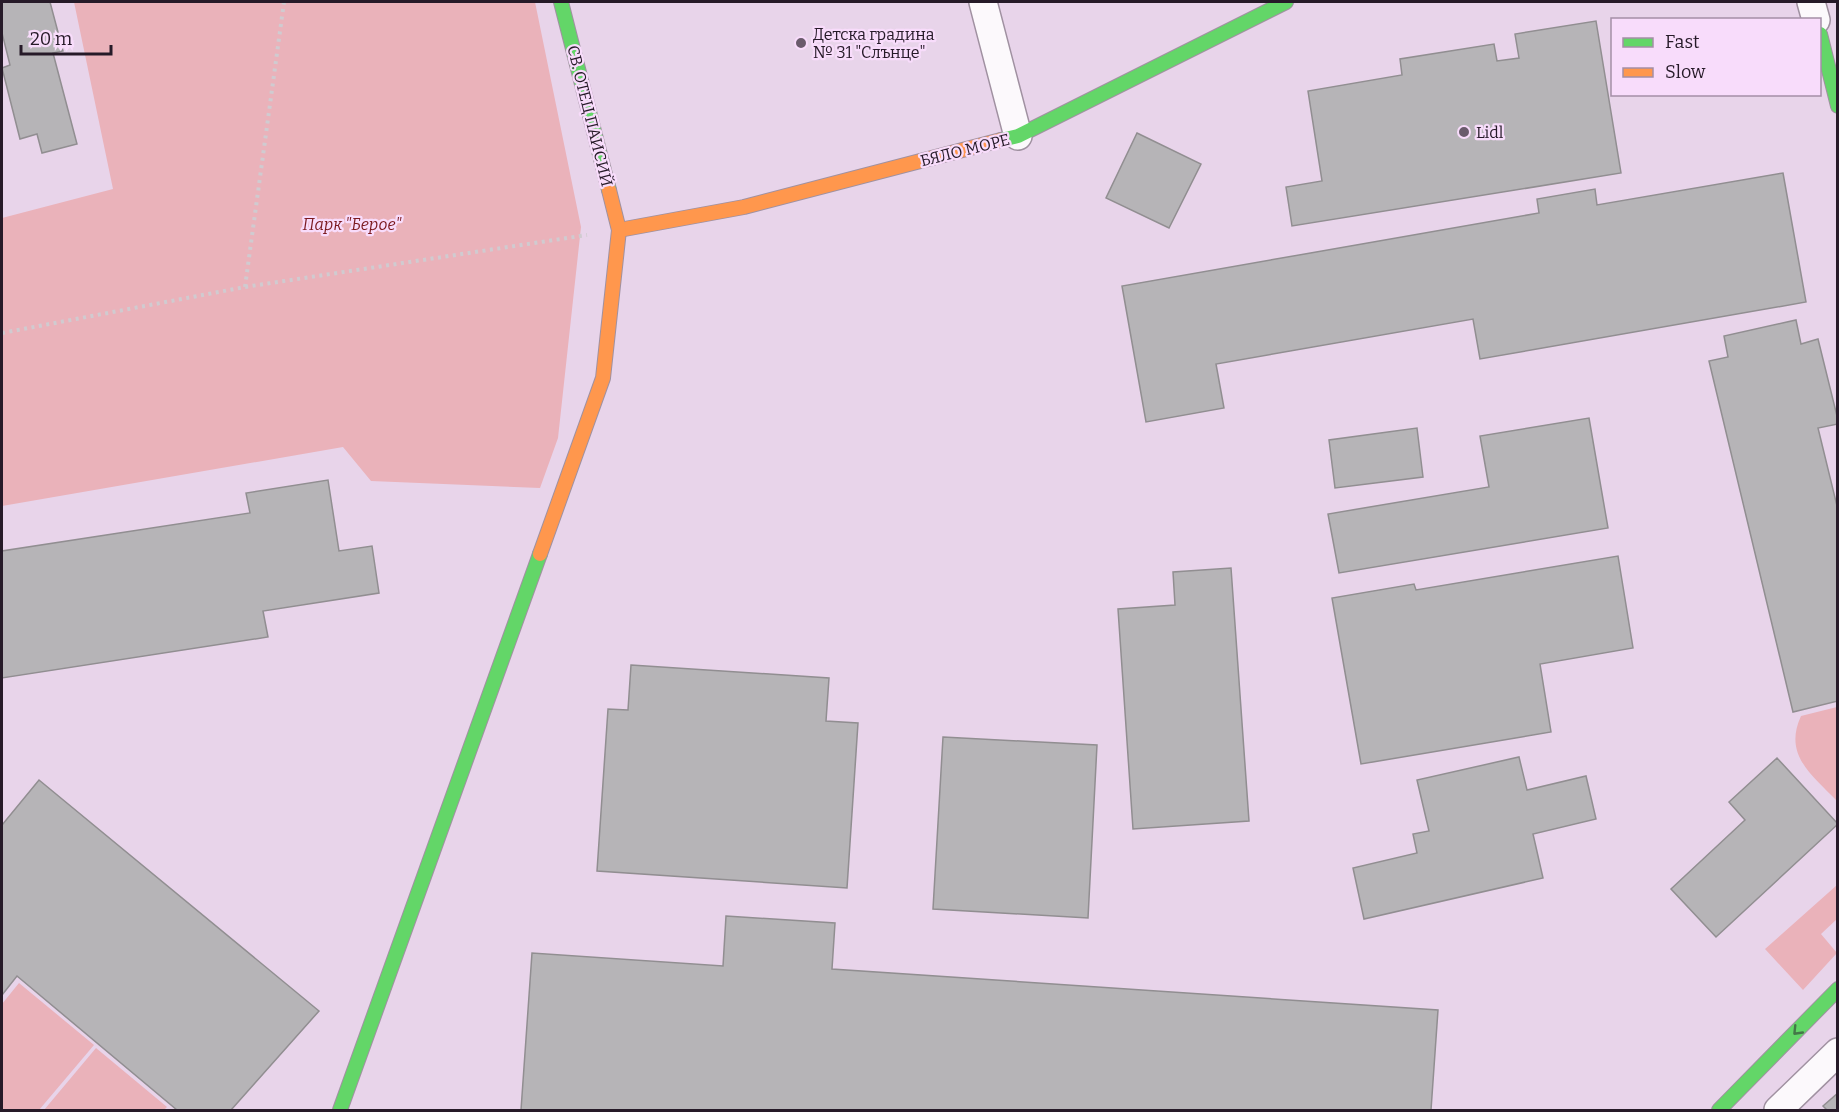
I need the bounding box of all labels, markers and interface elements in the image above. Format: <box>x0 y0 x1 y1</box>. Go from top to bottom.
scale bar <box>21 18 111 56</box>
legend <box>1611 18 1821 96</box>
place label: Детска градина № 31 "Слънце" <box>813 25 935 62</box>
text: 20 m <box>30 28 72 50</box>
text: Fast <box>1665 31 1700 53</box>
marker: Детска градина № 31 "Слънце" <box>794 36 808 50</box>
street label: СВ. ОТЕЦ ПАИСИЙ <box>563 43 618 189</box>
text: Slow <box>1665 61 1706 83</box>
place label: Lidl <box>1476 123 1504 142</box>
marker: Lidl <box>1457 125 1471 139</box>
street label: БЯЛО МОРЕ <box>918 130 1012 170</box>
park label: Парк "Берое" <box>303 215 402 234</box>
one-way arrow <box>1793 1025 1804 1035</box>

